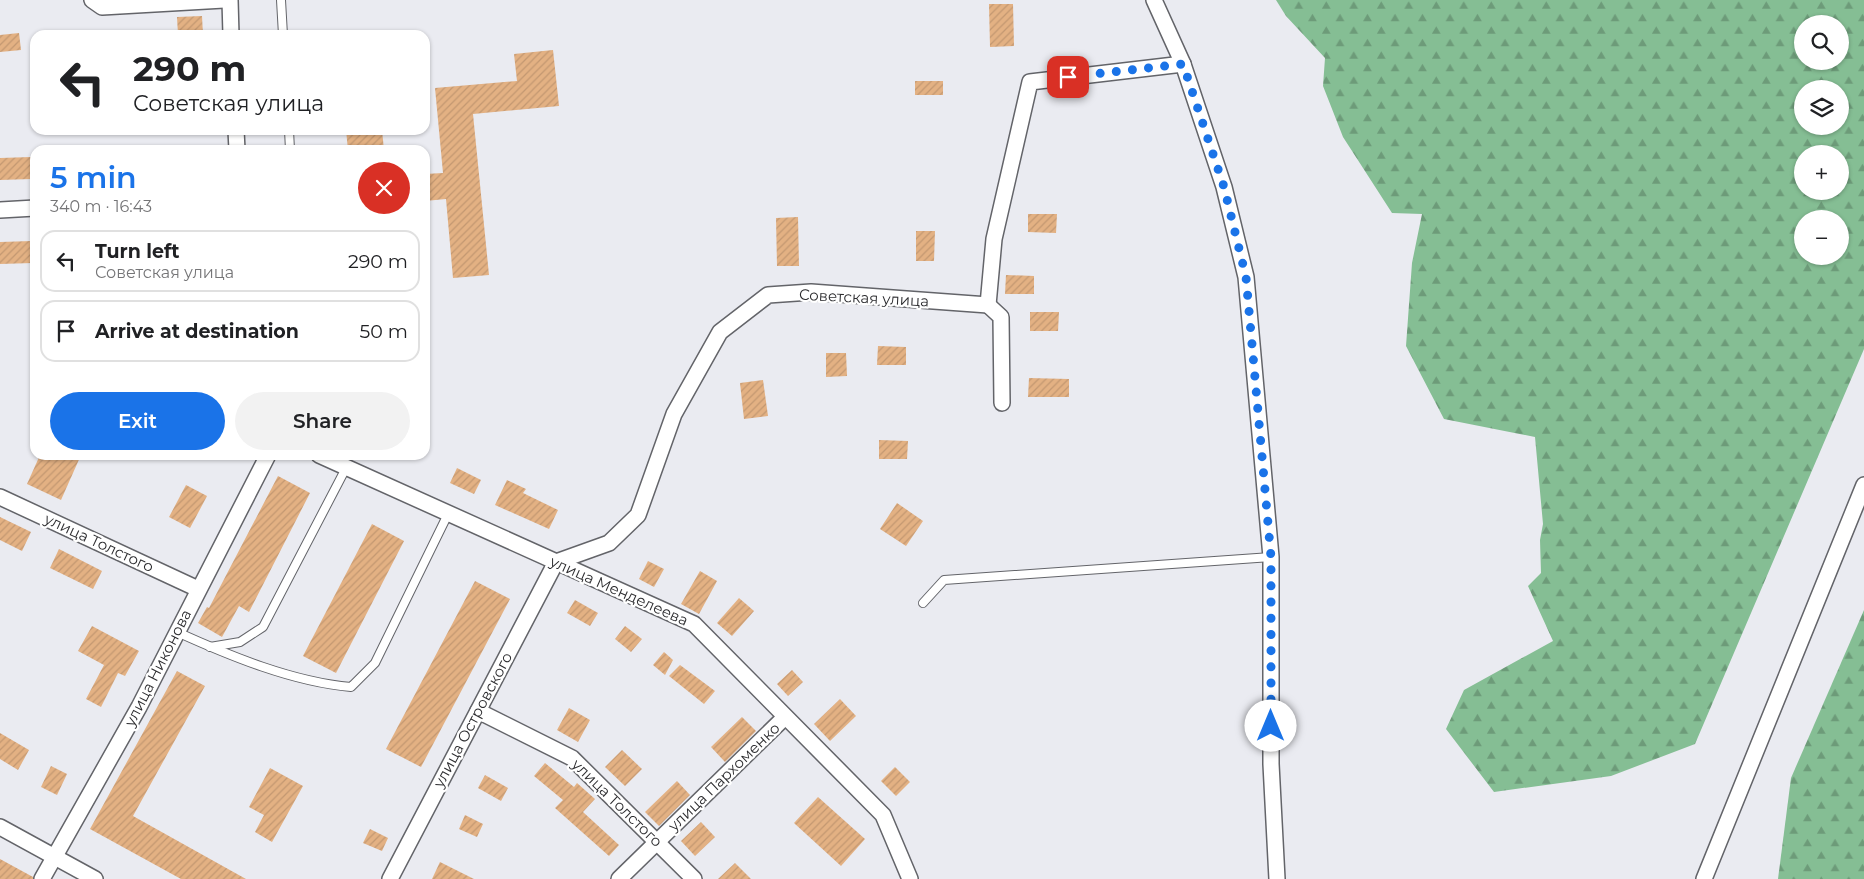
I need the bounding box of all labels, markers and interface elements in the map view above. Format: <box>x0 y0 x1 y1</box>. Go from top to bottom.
map controls <box>1794 15 1849 265</box>
button: search <box>1794 15 1849 70</box>
text: 290 m <box>133 47 246 90</box>
icon: left <box>50 50 115 115</box>
pin <box>1047 56 1089 98</box>
icon: arrive <box>1054 63 1082 91</box>
button: layers <box>1794 80 1849 135</box>
text: Советская улица <box>133 90 324 117</box>
button: + <box>1794 145 1849 200</box>
text: 5 min <box>50 159 137 196</box>
button: close <box>358 162 410 214</box>
text: 340 m · 16:43 <box>50 197 152 216</box>
button: − <box>1794 210 1849 265</box>
text: Turn left <box>95 240 180 263</box>
icon: left <box>52 247 80 275</box>
text: 290 m <box>348 250 408 273</box>
text: Советская улица <box>95 263 234 282</box>
street label: Советская улица <box>798 285 930 310</box>
icon: arrive <box>52 317 80 345</box>
text: Arrive at destination <box>95 320 299 343</box>
text: 50 m <box>360 320 408 343</box>
button: Exit <box>50 392 225 450</box>
button: Share <box>235 392 410 450</box>
street label: улица Толстого <box>41 508 157 576</box>
street label: улица Менделеева <box>546 551 691 630</box>
street label: улица Никонова <box>119 606 195 730</box>
street label: улица Островского <box>428 649 516 792</box>
position arrow <box>1244 699 1296 751</box>
street label: улица Пархоменко <box>663 718 784 836</box>
street label: улица Толстого <box>567 754 667 851</box>

